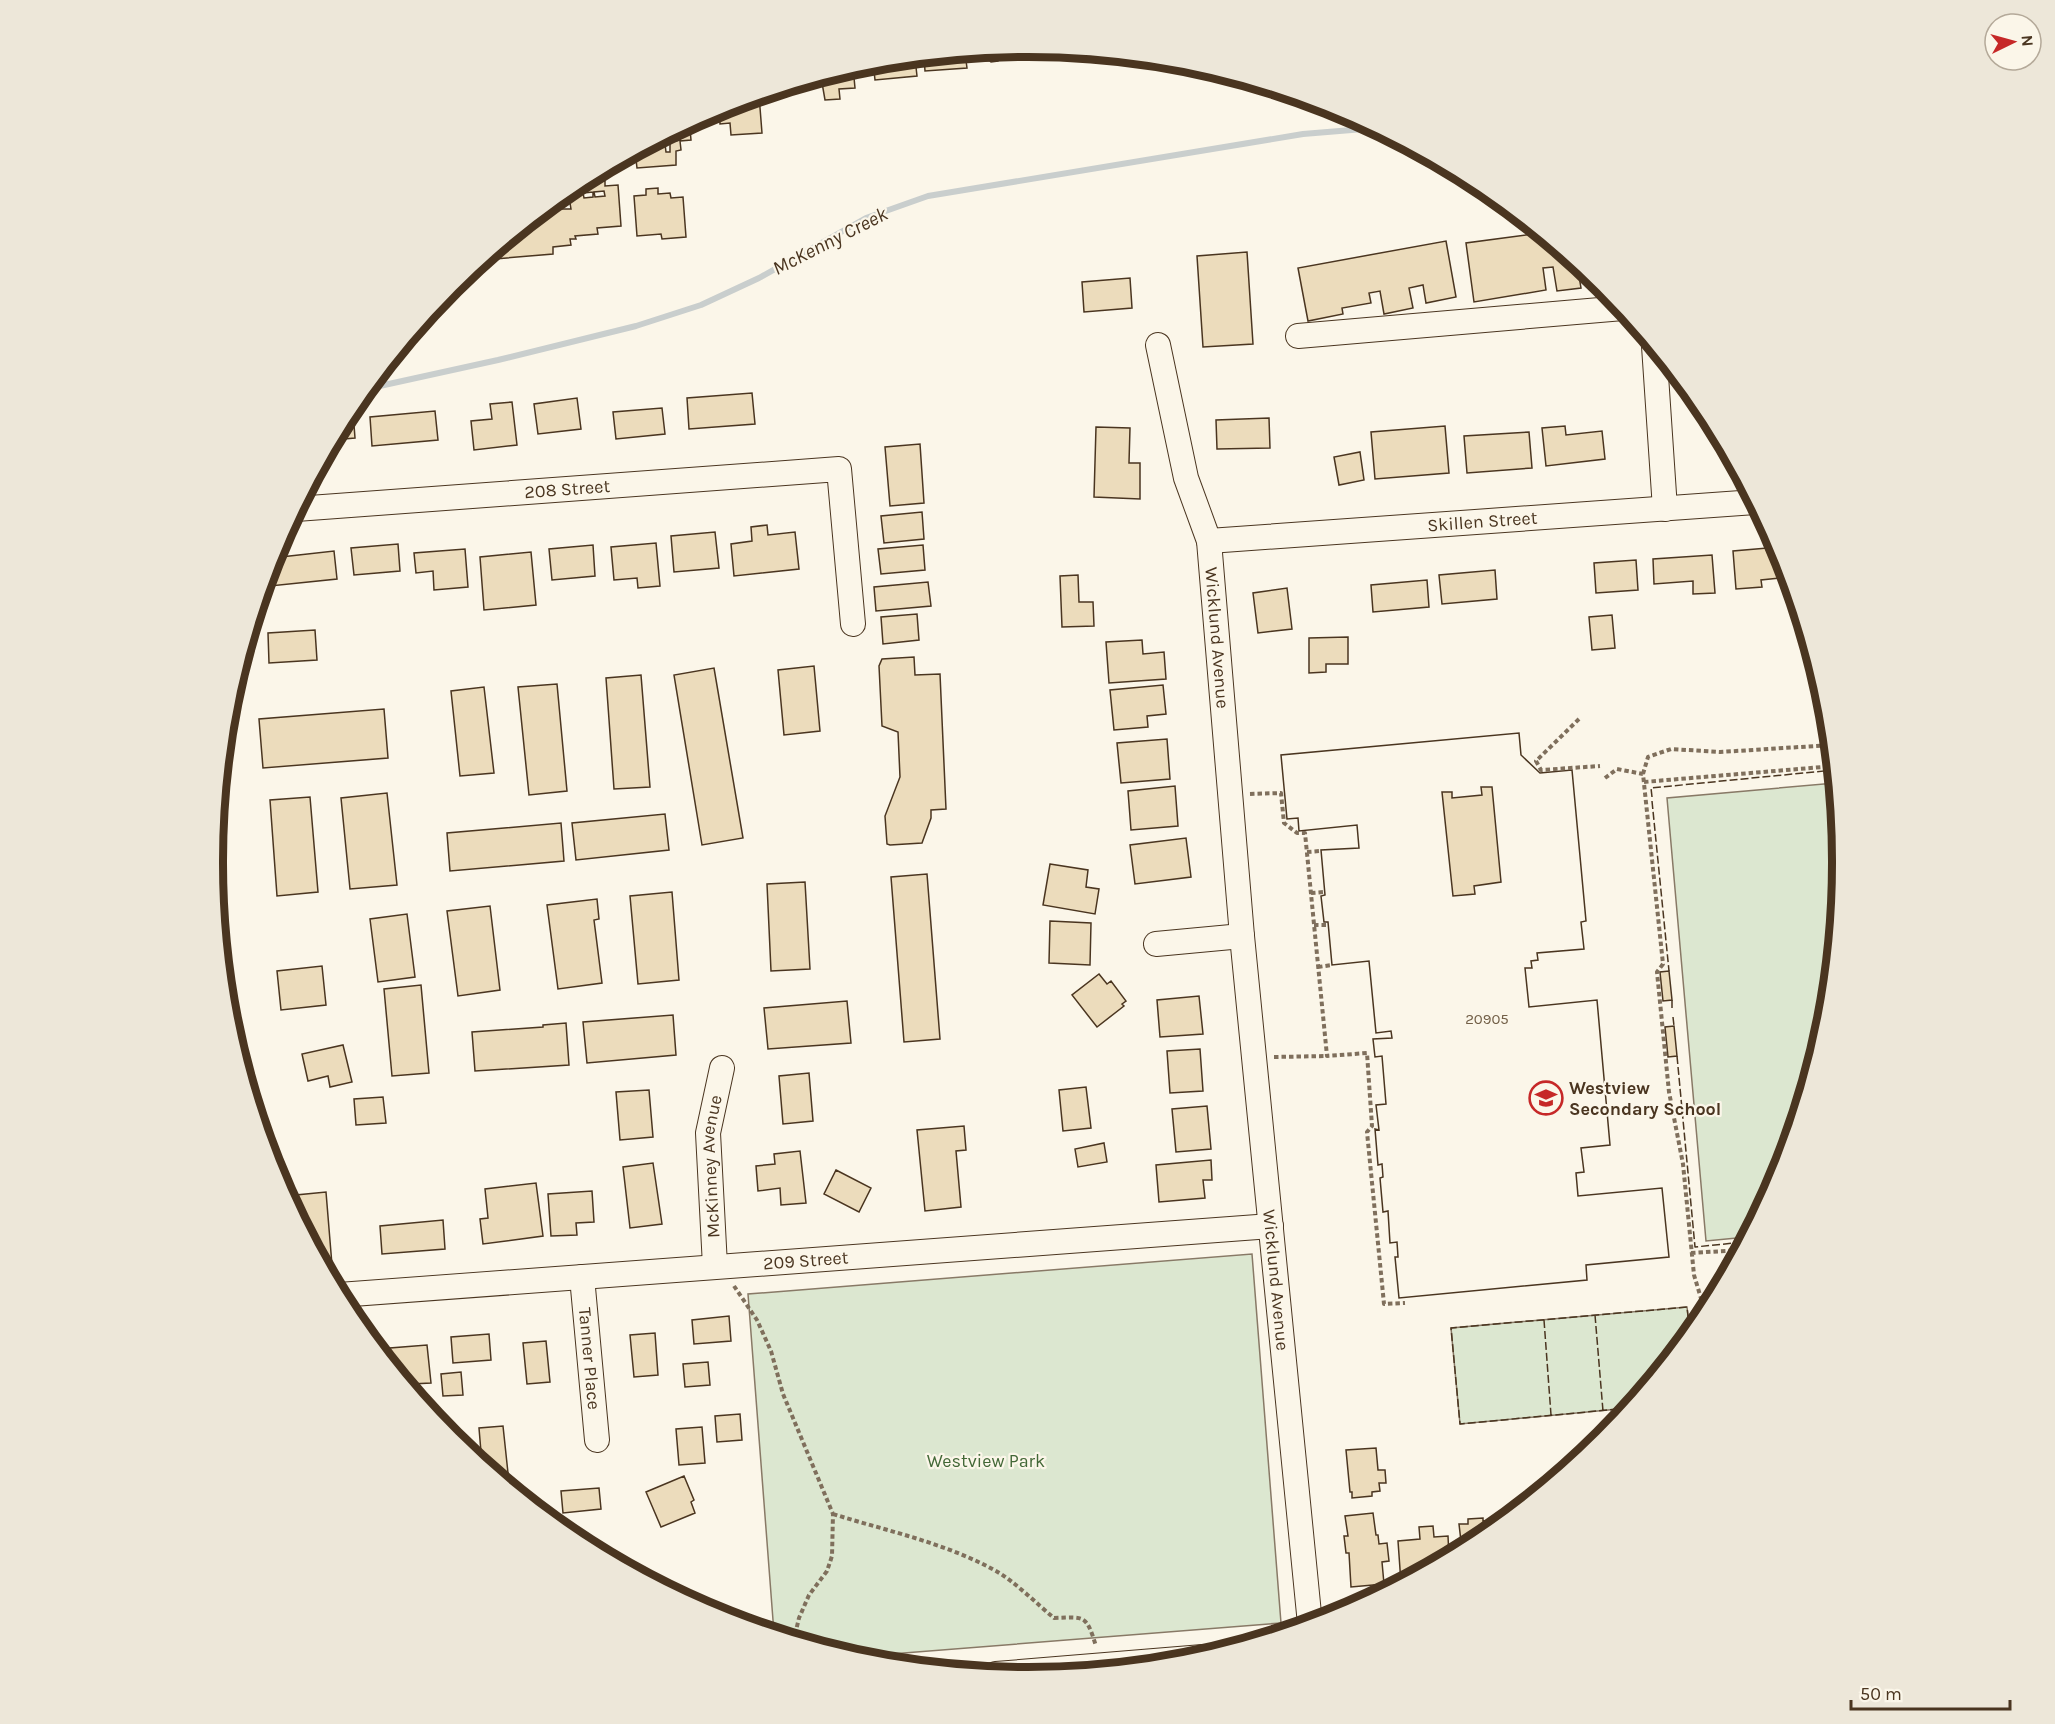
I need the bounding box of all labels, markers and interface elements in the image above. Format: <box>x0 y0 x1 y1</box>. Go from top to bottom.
north arrow <box>1983 12 2043 72</box>
text: N <box>2017 34 2037 47</box>
water label: McKenny Creek <box>769 202 892 280</box>
street label: 208 Street <box>524 475 611 503</box>
street label: Skillen Street <box>1426 507 1538 536</box>
street label: Wicklund Avenue <box>1200 566 1234 709</box>
house number: 20905 <box>1465 1010 1509 1028</box>
place label: Westview Secondary School <box>1569 1077 1721 1120</box>
school or university icon: Westview Secondary School <box>1528 1080 1564 1116</box>
street label: McKinney Avenue <box>697 1093 727 1239</box>
street label: Wicklund Avenue <box>1258 1208 1294 1352</box>
street label: 209 Street <box>762 1246 849 1275</box>
street label: Tanner Place <box>574 1307 605 1411</box>
park label: Westview Park <box>927 1450 1045 1472</box>
scale bar <box>1851 1673 2010 1711</box>
text: 50 m <box>1860 1683 1902 1705</box>

